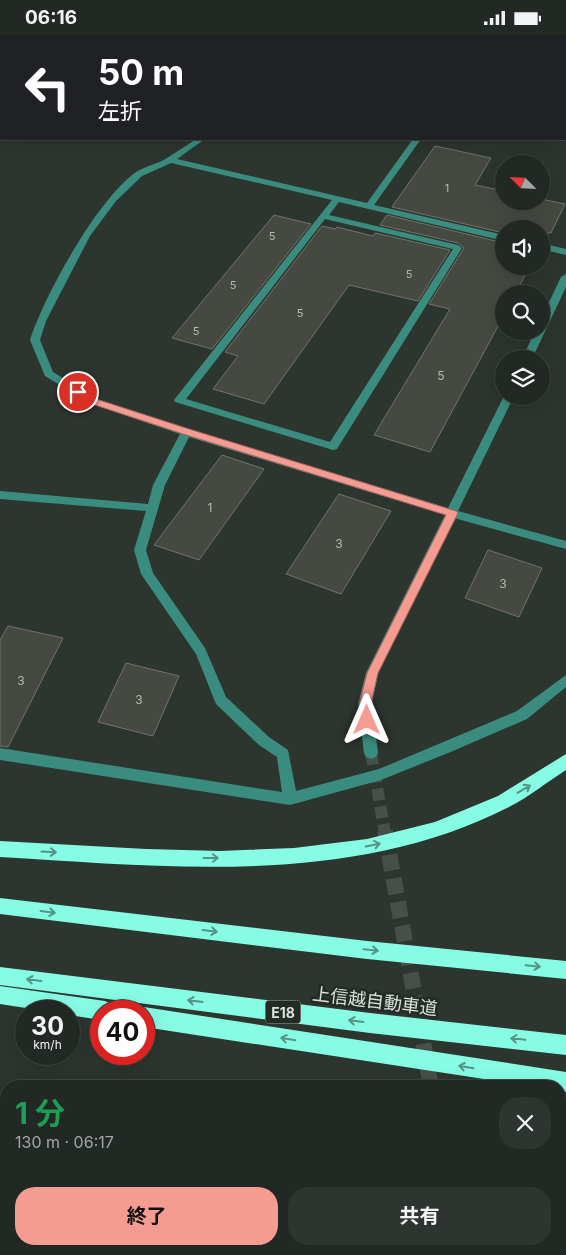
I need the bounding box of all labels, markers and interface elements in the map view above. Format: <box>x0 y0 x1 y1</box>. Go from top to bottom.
text: 06:16 <box>25 6 77 29</box>
text: 50 m <box>98 51 184 93</box>
icon: left <box>15 55 80 120</box>
text: 左折 <box>98 98 142 124</box>
north arrow <box>495 155 550 210</box>
map controls <box>495 155 550 405</box>
house number: 1 <box>445 181 449 195</box>
button: sound <box>495 220 550 275</box>
house number: 5 <box>269 229 276 243</box>
house number: 5 <box>406 267 413 281</box>
house number: 5 <box>230 278 237 292</box>
button: search <box>495 285 550 340</box>
house number: 5 <box>297 306 304 320</box>
house number: 5 <box>193 324 200 338</box>
button: layers <box>495 350 550 405</box>
house number: 5 <box>437 368 445 383</box>
pin <box>57 371 99 413</box>
icon: arrive <box>64 378 92 406</box>
house number: 1 <box>208 500 212 515</box>
house number: 3 <box>335 536 343 551</box>
house number: 3 <box>499 576 507 591</box>
house number: 3 <box>17 673 25 688</box>
house number: 3 <box>135 692 143 707</box>
position arrow <box>340 693 392 745</box>
one-way arrow <box>516 783 530 793</box>
one-way arrow <box>364 840 380 849</box>
one-way arrow <box>40 847 56 856</box>
one-way arrow <box>202 853 219 863</box>
one-way arrow <box>40 907 56 917</box>
one-way arrow <box>201 926 217 936</box>
one-way arrow <box>363 945 379 955</box>
one-way arrow <box>525 962 541 971</box>
one-way arrow <box>26 975 42 985</box>
street label: 上信越自動車道 <box>311 983 439 1019</box>
one-way arrow <box>187 996 203 1006</box>
speed limit sign: 40 <box>90 1000 155 1065</box>
road number: E18 <box>266 1001 300 1024</box>
text: 30 <box>31 1011 64 1041</box>
one-way arrow <box>348 1016 364 1026</box>
one-way arrow <box>280 1034 296 1044</box>
one-way arrow <box>510 1034 526 1044</box>
text: km/h <box>33 1037 62 1052</box>
one-way arrow <box>458 1062 474 1072</box>
text: 1 分 <box>15 1095 65 1131</box>
button: close <box>499 1097 551 1149</box>
text: 130 m · 06:17 <box>15 1132 114 1152</box>
button: 終了 <box>15 1187 278 1245</box>
button: 共有 <box>288 1187 551 1245</box>

